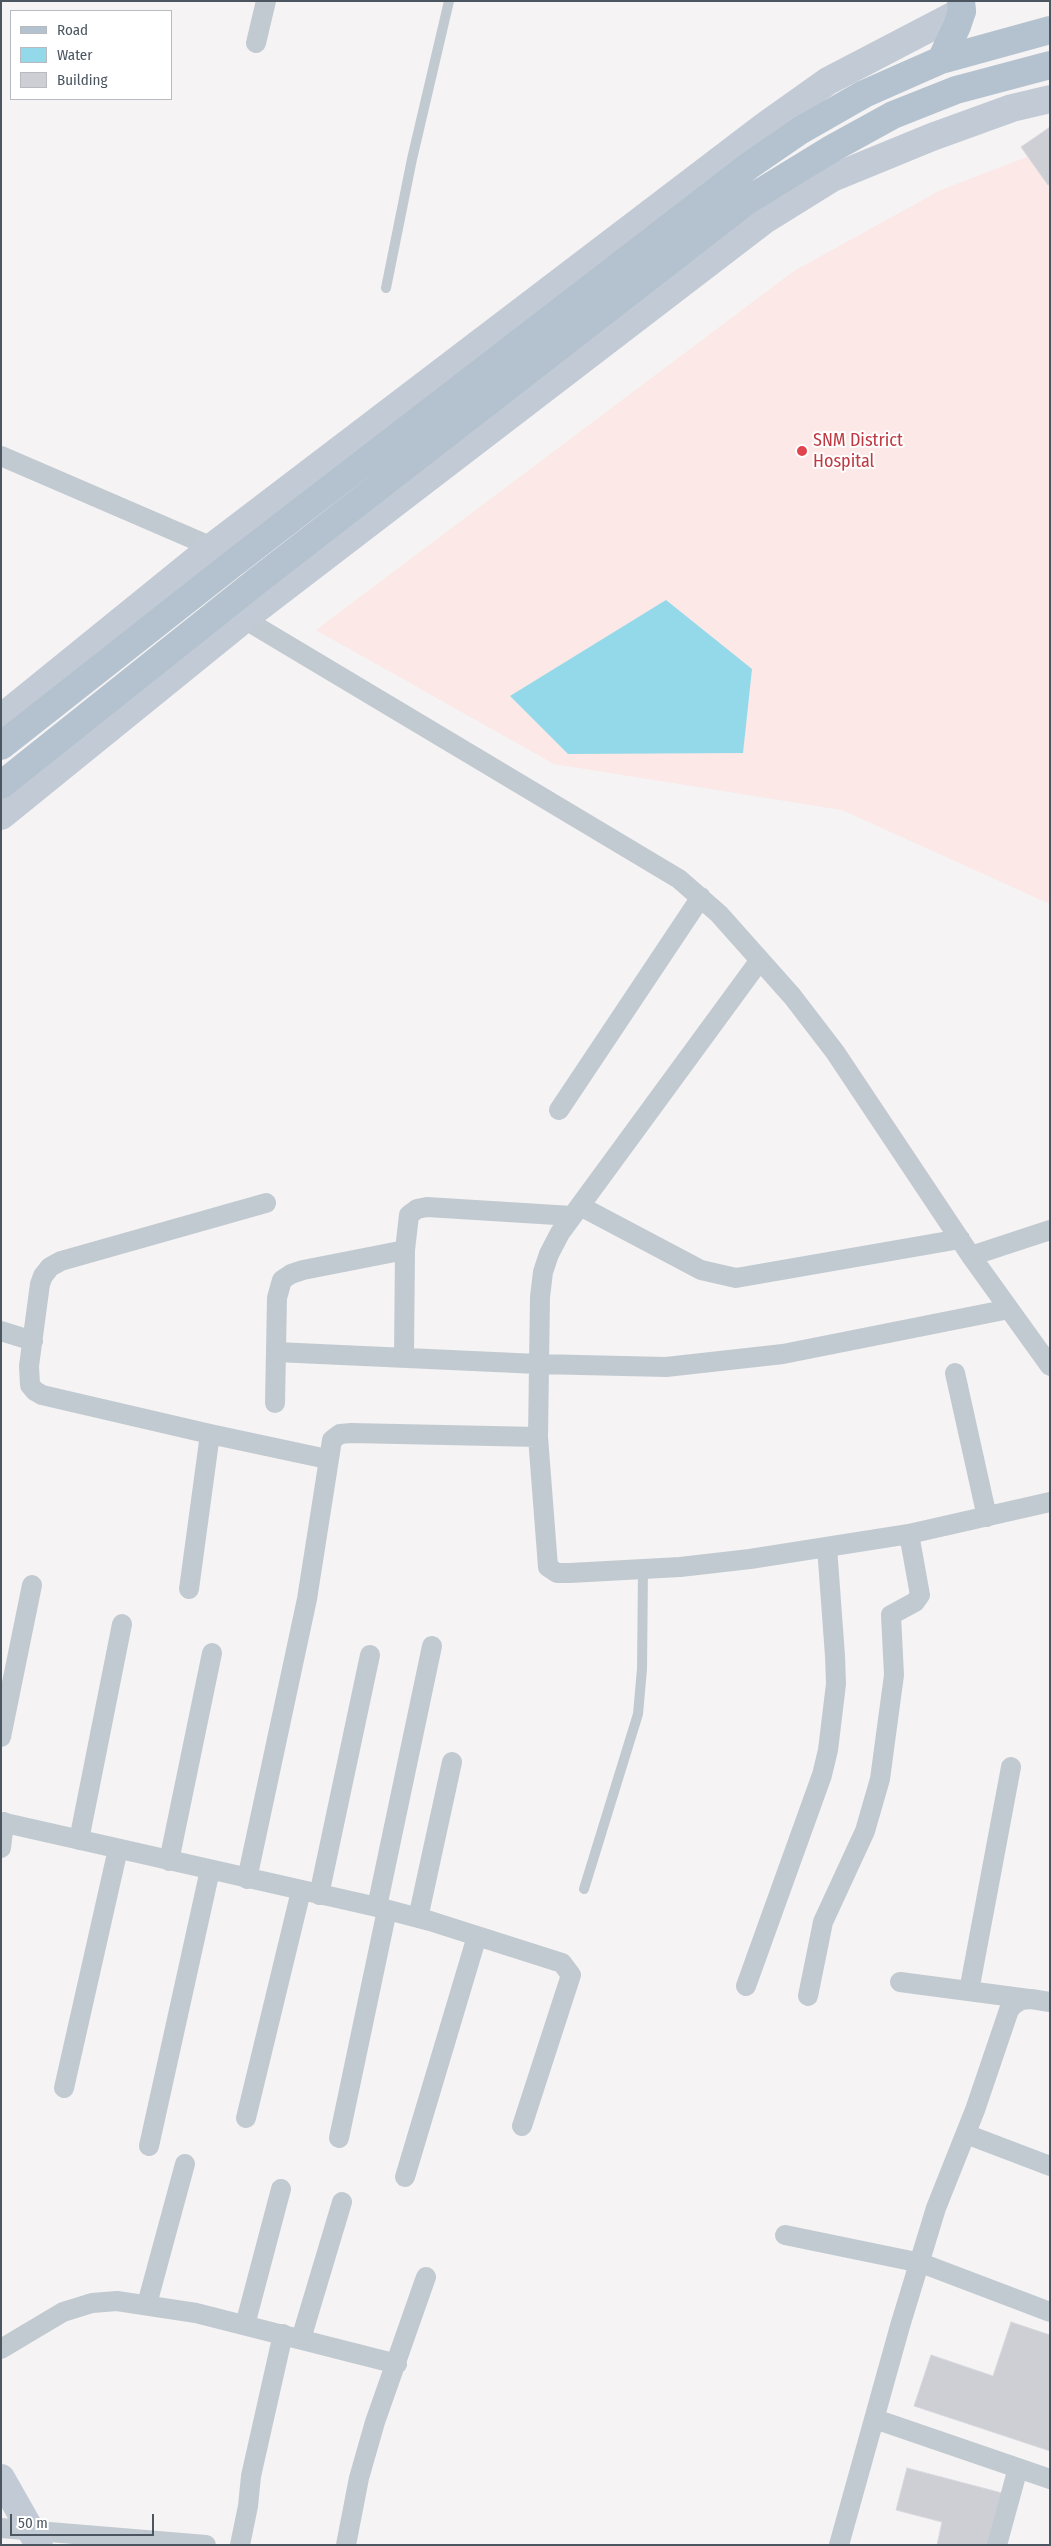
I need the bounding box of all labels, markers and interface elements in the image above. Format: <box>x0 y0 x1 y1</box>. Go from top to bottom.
legend <box>10 10 172 100</box>
text: Road <box>57 21 88 39</box>
text: Water <box>57 46 92 64</box>
text: Building <box>57 71 108 89</box>
place label: SNM District Hospital <box>813 430 903 472</box>
marker: SNM District Hospital <box>795 444 809 458</box>
scale bar <box>12 2504 156 2536</box>
text: 50 m <box>18 2514 48 2532</box>

